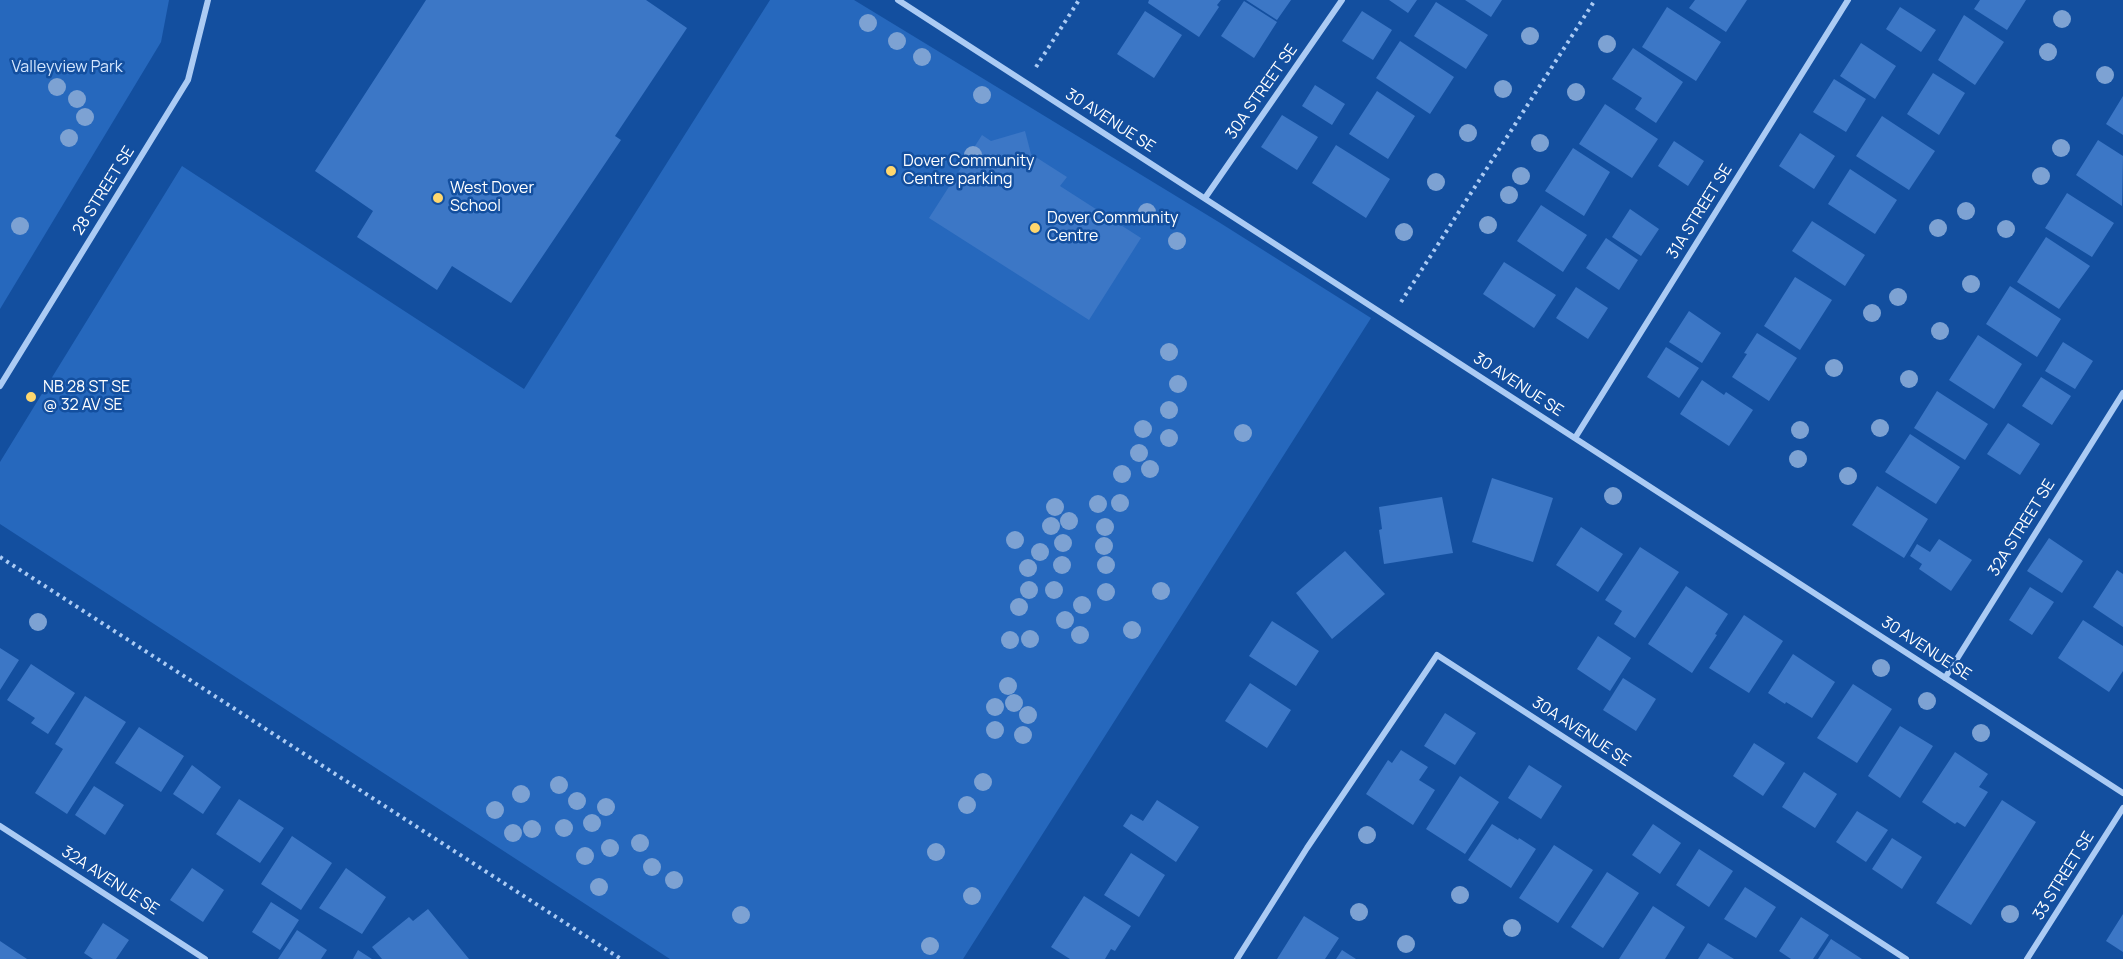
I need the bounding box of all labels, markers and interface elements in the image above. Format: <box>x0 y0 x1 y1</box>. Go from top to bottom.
street label: 30A STREET SE <box>1222 41 1302 143</box>
park label: Valleyview Park <box>11 58 123 78</box>
street label: 30 AVENUE SE <box>1062 85 1158 157</box>
street label: 28 STREET SE <box>69 143 139 239</box>
place label: Dover Community Centre parking <box>903 152 1034 190</box>
street label: 31A STREET SE <box>1663 161 1737 263</box>
marker: Dover Community Centre parking <box>884 164 898 178</box>
place label: West Dover School <box>450 179 534 217</box>
marker: West Dover School <box>431 191 445 205</box>
place label: Dover Community Centre <box>1047 209 1178 247</box>
marker: Dover Community Centre <box>1028 221 1042 235</box>
street label: 30 AVENUE SE <box>1470 349 1566 421</box>
place label: NB 28 ST SE @ 32 AV SE <box>43 378 130 416</box>
marker: NB 28 ST SE @ 32 AV SE <box>24 390 38 404</box>
street label: 32A STREET SE <box>1985 476 2059 580</box>
street label: 30 AVENUE SE <box>1878 613 1974 685</box>
street label: 30A AVENUE SE <box>1528 693 1634 771</box>
street label: 33 STREET SE <box>2029 828 2099 924</box>
street label: 32A AVENUE SE <box>58 842 162 920</box>

